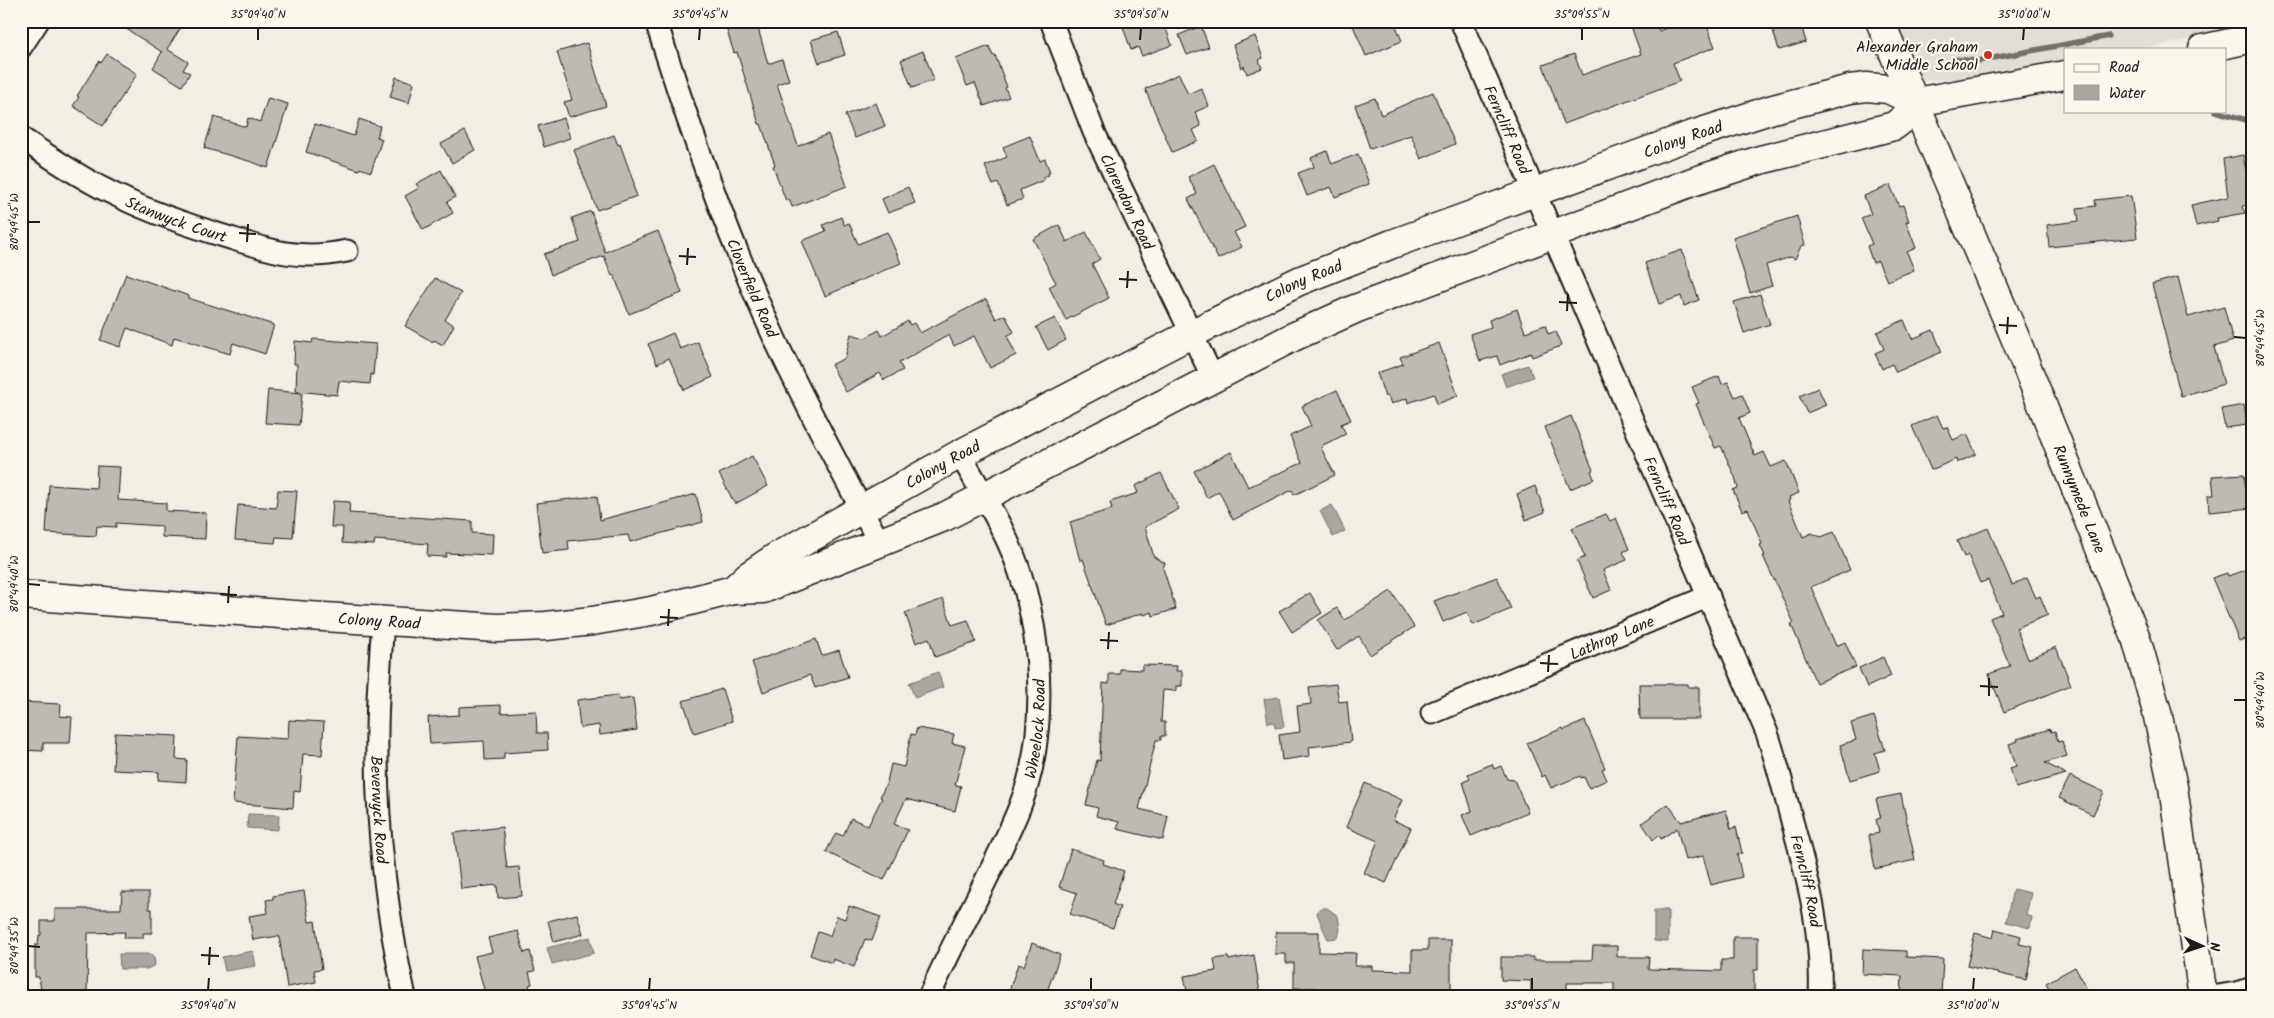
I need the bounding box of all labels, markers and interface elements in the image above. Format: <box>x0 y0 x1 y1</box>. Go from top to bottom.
text: 35°09'40"N <box>230 5 286 24</box>
text: 35°09'45"N <box>672 5 728 24</box>
text: 35°09'50"N <box>1113 5 1169 24</box>
text: 35°09'55"N <box>1554 5 1610 24</box>
text: 35°10'00"N <box>1998 5 2050 24</box>
place label: Alexander Graham Middle School <box>1856 35 1978 78</box>
legend <box>2064 48 2226 112</box>
marker: Alexander Graham Middle School <box>1982 49 1994 61</box>
text: Road <box>2109 56 2140 80</box>
street label: Ferncliff Road <box>1476 81 1537 179</box>
text: Water <box>2109 82 2146 106</box>
street label: Colony Road <box>1640 115 1727 166</box>
street label: Clarendon Road <box>1092 150 1161 255</box>
street label: Stanwyck Court <box>121 190 230 250</box>
text: 80°49'45"W <box>5 193 24 251</box>
street label: Cloverfield Road <box>719 235 784 343</box>
street label: Colony Road <box>1261 254 1347 310</box>
text: 80°49'45"W <box>2251 309 2270 367</box>
street label: Colony Road <box>901 434 986 496</box>
street label: Runnymede Lane <box>2045 441 2112 557</box>
street label: Ferncliff Road <box>1636 453 1696 551</box>
text: 80°49'40"W <box>5 555 24 613</box>
street label: Colony Road <box>337 607 422 637</box>
street label: Lathrop Lane <box>1566 610 1658 667</box>
text: 80°49'40"W <box>2251 671 2270 729</box>
street label: Wheelock Road <box>1018 677 1053 781</box>
street label: Beverwyck Road <box>363 756 394 866</box>
street label: Ferncliff Road <box>1782 832 1827 930</box>
text: 80°49'35"W <box>5 917 24 975</box>
north arrow <box>2176 920 2226 970</box>
text: N <box>2203 942 2225 952</box>
text: 35°09'40"N <box>180 996 236 1015</box>
text: 35°09'45"N <box>621 996 677 1015</box>
text: 35°09'50"N <box>1063 996 1119 1015</box>
text: 35°09'55"N <box>1504 996 1560 1015</box>
text: 35°10'00"N <box>1947 996 1999 1015</box>

